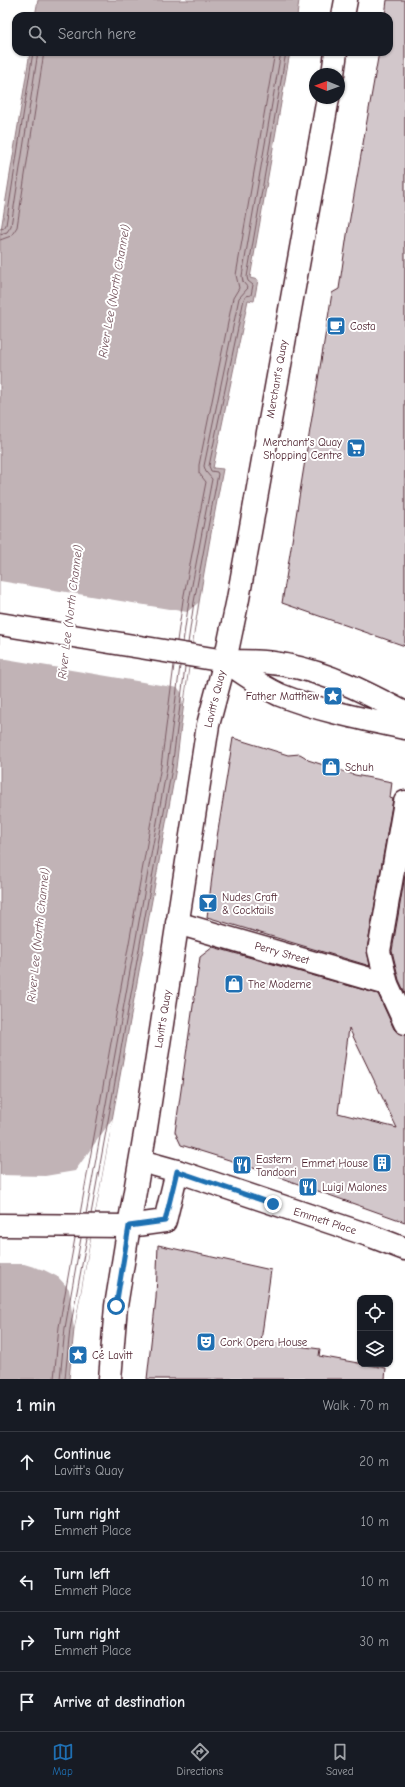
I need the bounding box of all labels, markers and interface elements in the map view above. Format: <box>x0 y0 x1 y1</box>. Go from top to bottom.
search box <box>12 12 393 56</box>
icon: search <box>26 23 48 45</box>
text: Search here <box>58 25 136 43</box>
north arrow <box>309 68 345 104</box>
water label: River Lee (North Channel) <box>95 223 133 359</box>
cafe icon: Costa <box>325 315 347 337</box>
place label: Costa <box>350 320 376 333</box>
street label: Merchant's Quay <box>264 339 290 419</box>
place label: Merchant's Quay Shopping Centre <box>263 436 342 462</box>
supermarket icon: Merchant's Quay Shopping Centre <box>345 437 367 459</box>
water label: River Lee (North Channel) <box>55 544 85 680</box>
street label: Lavitt's Quay <box>202 669 228 729</box>
place icon: Father Matthew <box>322 685 344 707</box>
place label: Father Matthew <box>246 690 319 703</box>
shop icon: Schuh <box>320 756 342 778</box>
place label: Schuh <box>345 761 374 774</box>
water label: River Lee (North Channel) <box>24 867 52 1003</box>
place label: Nudes Craft & Cocktails <box>222 891 278 917</box>
bar icon: Nudes Craft & Cocktails <box>197 892 219 914</box>
street label: Perry Street <box>253 939 312 967</box>
shop icon: The Moderne <box>223 973 245 995</box>
place label: The Moderne <box>248 978 312 991</box>
street label: Lavitt's Quay <box>152 989 174 1049</box>
building icon: Emmet House <box>371 1152 393 1174</box>
place label: Eastern Tandoori <box>256 1153 297 1179</box>
restaurant icon: Eastern Tandoori <box>231 1154 253 1176</box>
place label: Emmet House <box>301 1157 368 1170</box>
restaurant icon: Luigi Malones <box>297 1176 319 1198</box>
place label: Luigi Malones <box>322 1181 387 1194</box>
route end <box>264 1195 282 1213</box>
street label: Emmett Place <box>292 1205 359 1237</box>
map controls <box>357 1295 393 1367</box>
button: locate <box>357 1295 393 1331</box>
route start <box>107 1297 125 1315</box>
theatre icon: Cork Opera House <box>195 1331 217 1353</box>
button: layers <box>357 1331 393 1367</box>
place label: Cork Opera House <box>220 1336 308 1349</box>
place icon: Cé Lavitt <box>67 1344 89 1366</box>
place label: Cé Lavitt <box>92 1349 133 1362</box>
text: 1 min <box>16 1396 56 1415</box>
text: Walk · 70 m <box>323 1398 389 1413</box>
text: Continue <box>54 1445 111 1463</box>
icon: ahead <box>16 1451 38 1473</box>
text: 20 m <box>359 1454 389 1469</box>
text: Lavitt's Quay <box>54 1463 123 1478</box>
text: Turn right <box>54 1505 120 1523</box>
icon: right <box>16 1511 38 1533</box>
text: 10 m <box>361 1514 389 1529</box>
text: Emmett Place <box>54 1523 131 1538</box>
text: Turn left <box>54 1565 110 1583</box>
icon: left <box>16 1571 38 1593</box>
text: 10 m <box>361 1574 389 1589</box>
text: Emmett Place <box>54 1583 131 1598</box>
text: Turn right <box>54 1625 120 1643</box>
icon: right <box>16 1631 38 1653</box>
text: 30 m <box>359 1634 389 1649</box>
text: Emmett Place <box>54 1643 131 1658</box>
icon: arrive <box>16 1691 38 1713</box>
text: Arrive at destination <box>54 1693 185 1711</box>
tab: Map <box>52 1741 74 1778</box>
tab: Directions <box>177 1741 223 1778</box>
tab: Saved <box>326 1741 353 1778</box>

